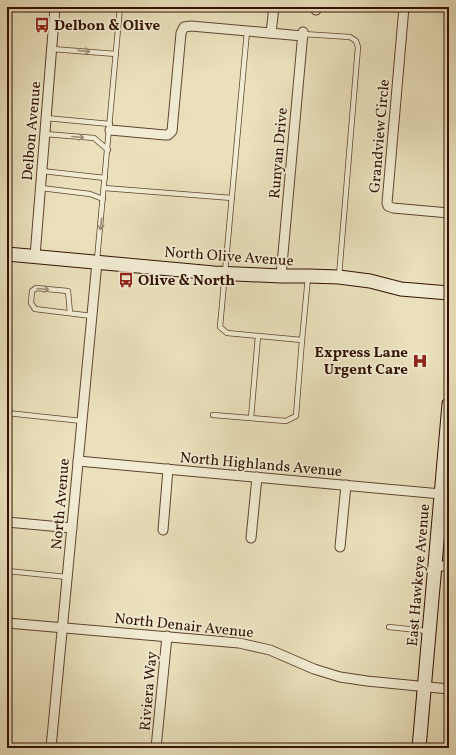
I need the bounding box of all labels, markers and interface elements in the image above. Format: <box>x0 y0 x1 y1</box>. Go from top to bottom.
bus stop icon: Delbon & Olive <box>33 16 51 34</box>
place label: Delbon & Olive <box>54 16 161 37</box>
one-way arrow <box>77 48 90 55</box>
street label: Grandview Circle <box>365 78 396 194</box>
street label: Delbon Avenue <box>18 81 47 182</box>
street label: Runyan Drive <box>265 107 294 199</box>
one-way arrow <box>71 133 84 141</box>
one-way arrow <box>97 217 104 230</box>
street label: North Olive Avenue <box>164 243 294 272</box>
bus stop icon: Olive & North <box>117 271 135 289</box>
place label: Olive & North <box>138 271 235 292</box>
one-way arrow <box>36 285 49 292</box>
place label: Express Lane Urgent Care <box>315 343 408 381</box>
hospital icon: Express Lane Urgent Care <box>411 352 429 370</box>
street label: North Highlands Avenue <box>179 448 343 483</box>
street label: North Avenue <box>47 458 76 551</box>
street label: East Hawkeye Avenue <box>403 503 436 647</box>
street label: North Denair Avenue <box>113 609 255 644</box>
street label: Riviera Way <box>136 650 163 732</box>

